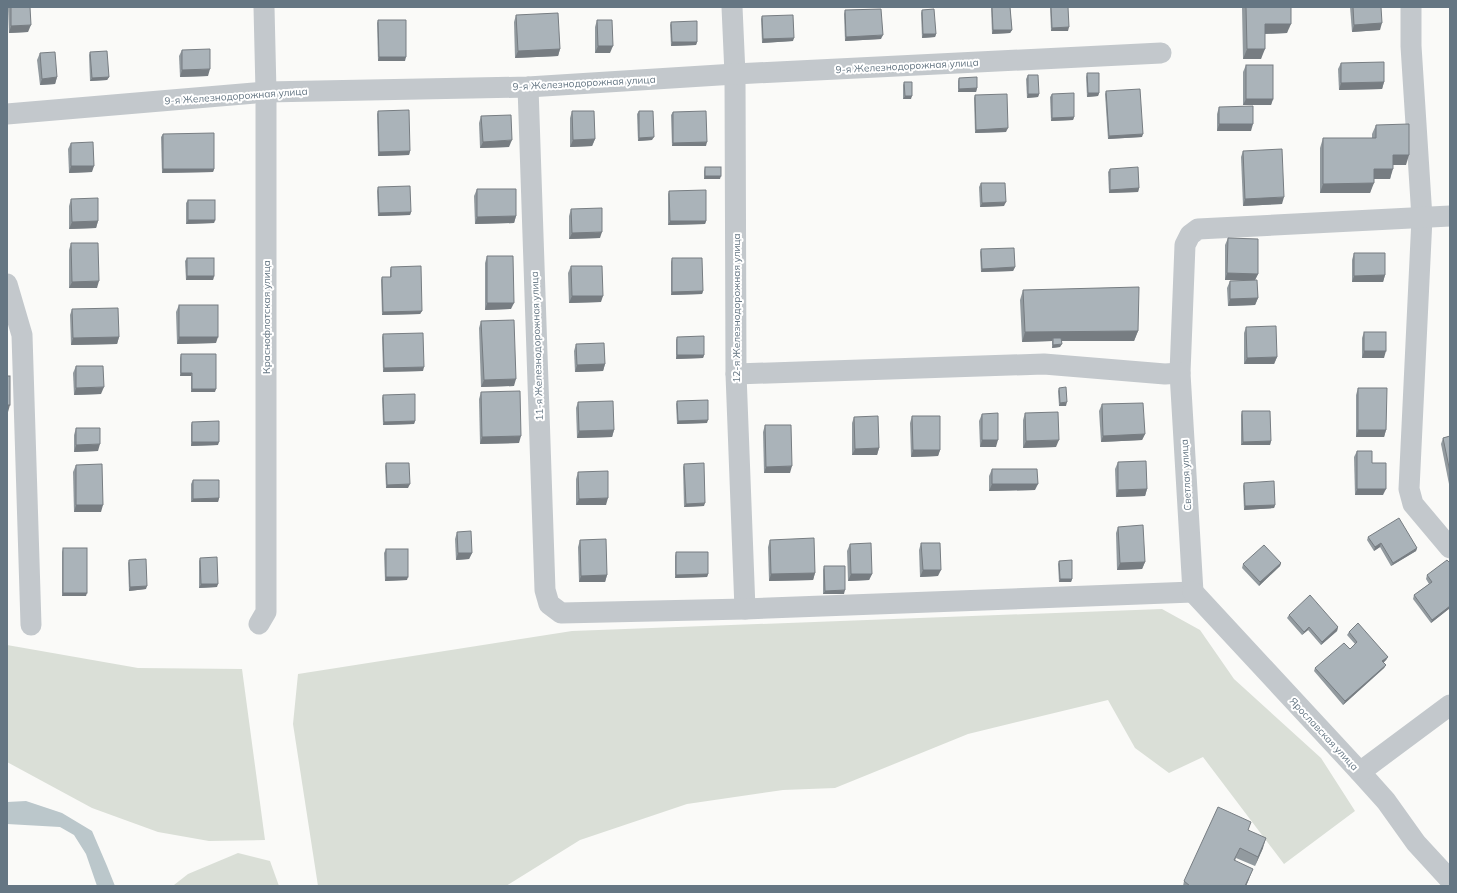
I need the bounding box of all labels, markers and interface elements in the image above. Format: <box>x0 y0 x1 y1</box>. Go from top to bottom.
street label: 9-я Железнодорожная улица <box>835 56 979 76</box>
street label: 9-я Железнодорожная улица <box>512 73 656 93</box>
street label: 9-я Железнодорожная улица <box>164 85 308 107</box>
street label: 12-я Железнодорожная улица <box>730 233 743 383</box>
street label: Краснофлотская улица <box>260 260 273 374</box>
street label: 11-я Железнодорожная улица <box>528 271 546 421</box>
street label: Светлая улица <box>1178 439 1194 511</box>
street label: Ярославская улица <box>1287 695 1361 773</box>

